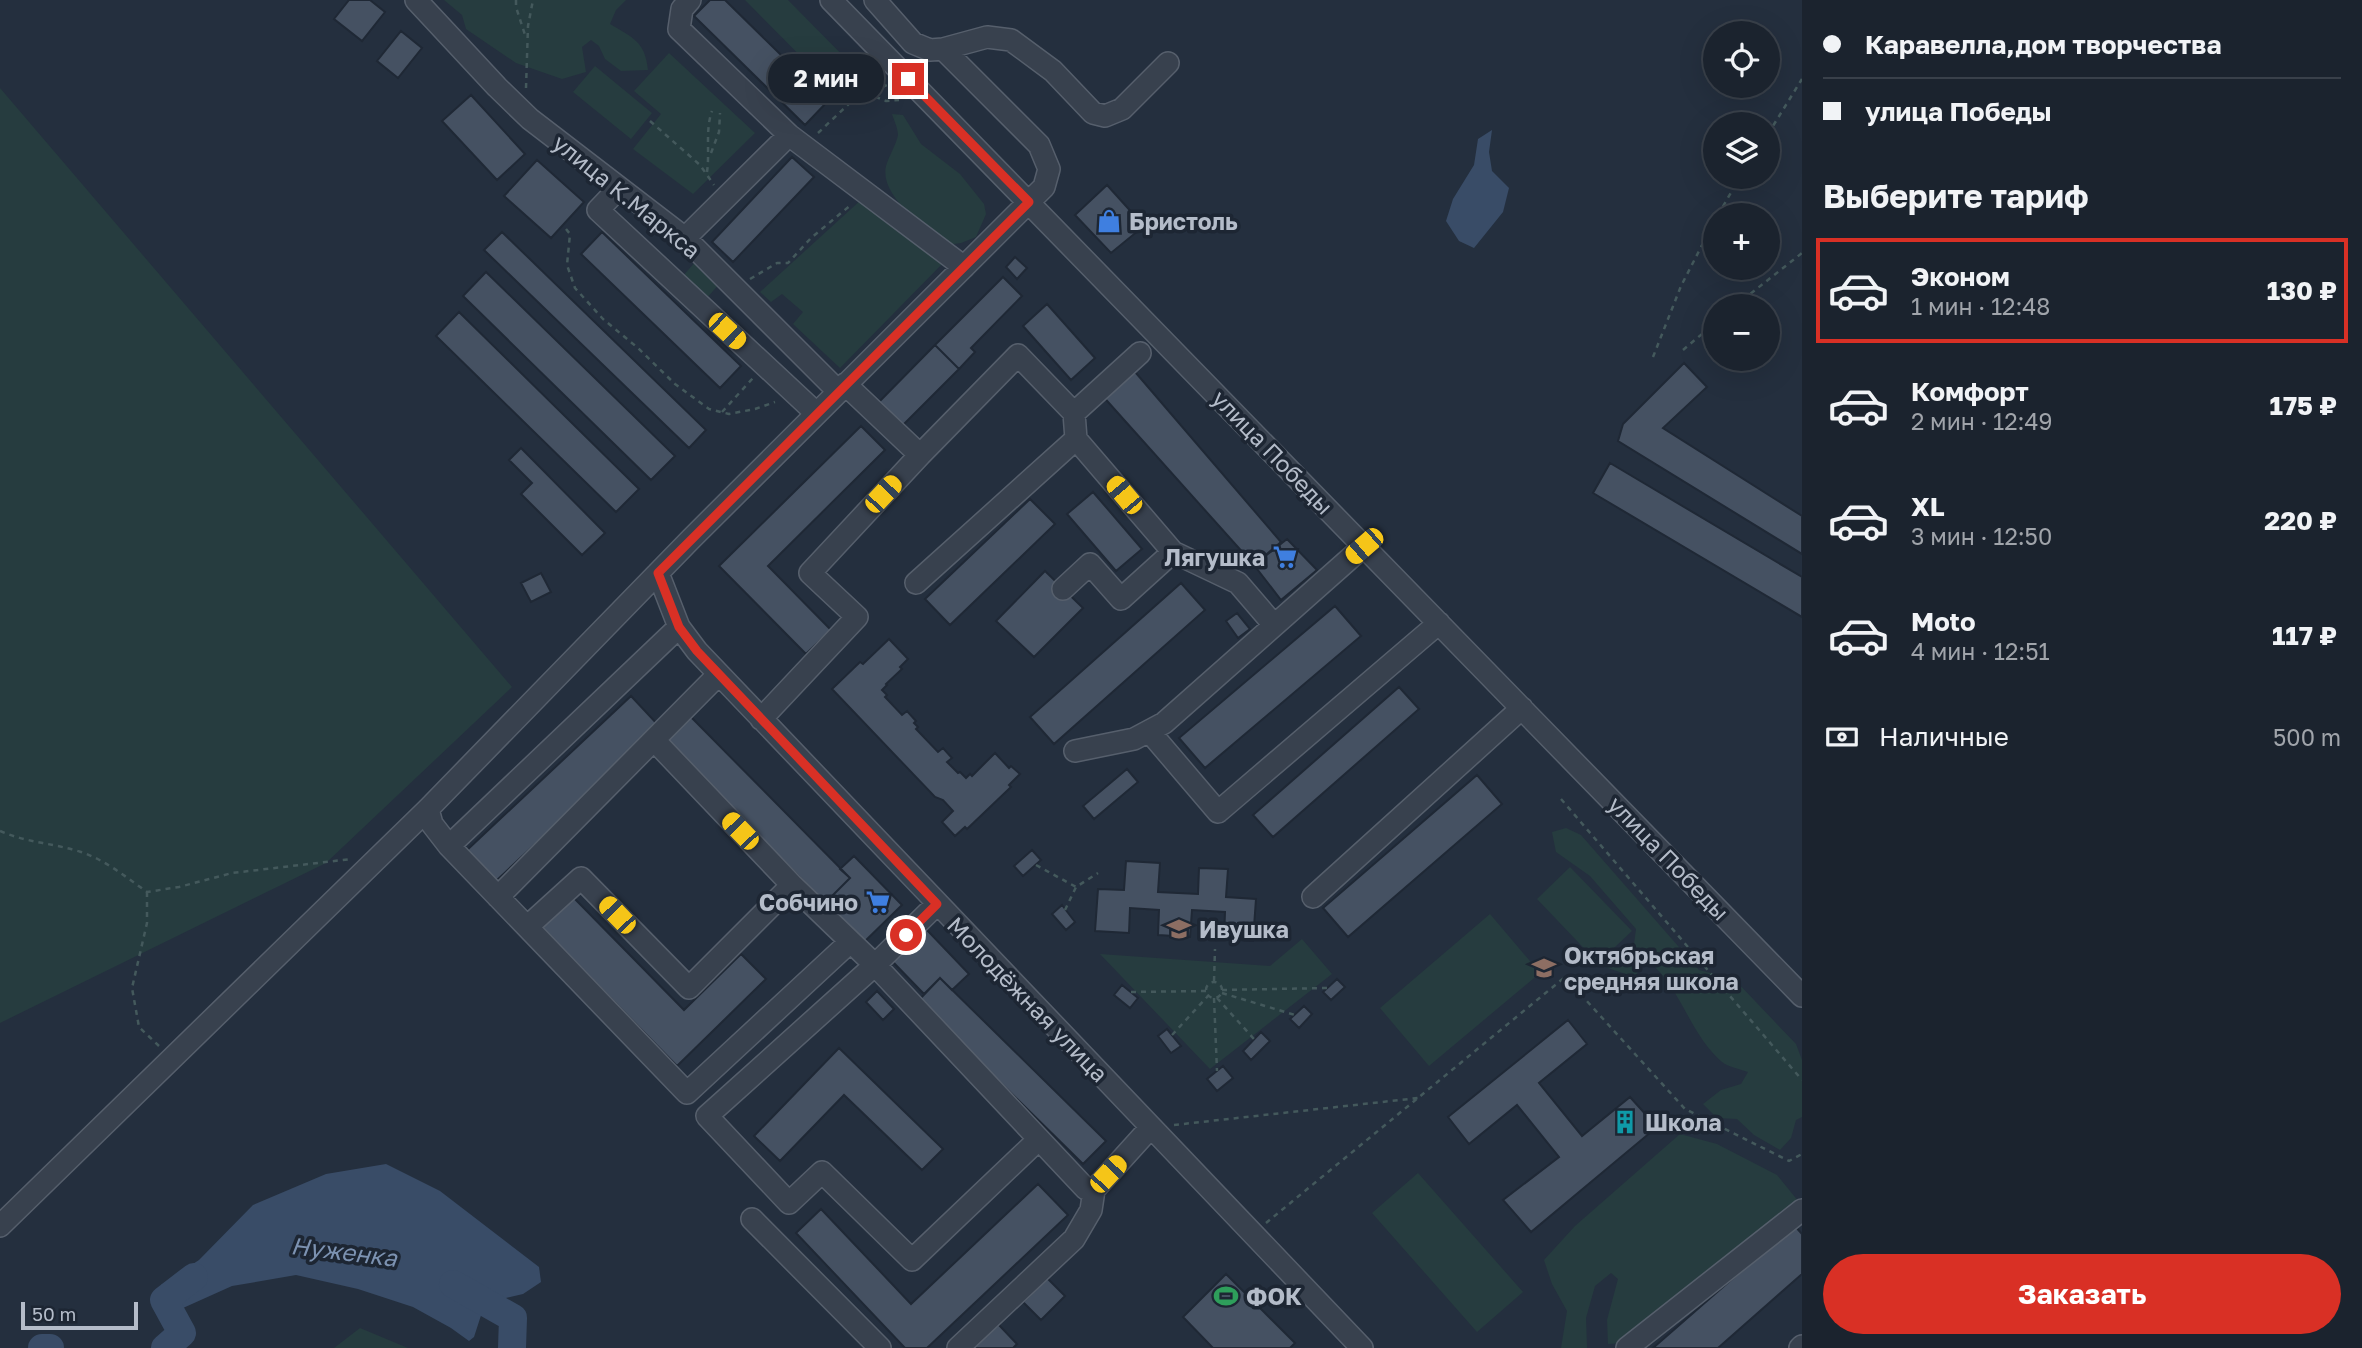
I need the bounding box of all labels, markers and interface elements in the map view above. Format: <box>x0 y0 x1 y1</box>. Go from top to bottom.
map controls <box>1703 21 1780 371</box>
button: locate <box>1703 21 1780 98</box>
text: Каравелла,дом творчества <box>1865 29 2222 60</box>
callout: 2 мин <box>768 55 884 104</box>
route end <box>892 63 924 95</box>
text: 2 мин <box>794 64 858 92</box>
text: улица Победы <box>1865 96 2052 127</box>
button: layers <box>1703 112 1780 189</box>
street label: улица К.Маркса <box>548 128 706 264</box>
text: Выберите тариф <box>1823 177 2089 215</box>
button: + <box>1703 203 1780 280</box>
shop icon: Бристоль <box>1095 207 1123 235</box>
place label: Бристоль <box>1129 207 1238 235</box>
icon: car <box>1827 259 1890 322</box>
text: Эконом <box>1911 261 2010 292</box>
text: 130 ₽ <box>2267 275 2337 306</box>
text: 1 мин · 12:48 <box>1911 292 2050 320</box>
button: − <box>1703 294 1780 371</box>
car <box>705 309 750 353</box>
icon: car <box>1827 374 1890 437</box>
text: Комфорт <box>1911 376 2029 407</box>
street label: улица Победы <box>1207 384 1339 520</box>
text: 175 ₽ <box>2270 390 2337 421</box>
text: 2 мин · 12:49 <box>1911 407 2052 435</box>
car <box>861 471 906 517</box>
car <box>1103 472 1146 518</box>
icon: car <box>1827 489 1890 552</box>
text: XL <box>1911 491 1945 522</box>
text: 220 ₽ <box>2264 505 2337 536</box>
text: 3 мин · 12:50 <box>1911 522 2052 550</box>
car <box>1342 524 1387 568</box>
place label: Лягушка <box>1164 543 1265 571</box>
supermarket icon: Лягушка <box>1271 543 1299 571</box>
icon: car <box>1827 604 1890 667</box>
text: Moto <box>1911 606 1976 637</box>
text: 117 ₽ <box>2272 620 2337 651</box>
text: 4 мин · 12:51 <box>1911 637 2050 665</box>
icon: cash <box>1823 718 1861 756</box>
text: Наличные <box>1879 721 2009 752</box>
text: 500 m <box>2273 723 2341 751</box>
street label: улица Победы <box>1603 790 1735 926</box>
car <box>718 809 763 853</box>
place label: Собчино <box>759 888 858 916</box>
supermarket icon: Собчино <box>864 888 892 916</box>
car <box>595 893 640 937</box>
street label: Молодёжная улица <box>942 911 1114 1087</box>
school or university icon: Ивушка <box>1165 915 1193 943</box>
place label: Ивушка <box>1199 915 1289 943</box>
route start <box>890 919 922 951</box>
place label: Октябрьская средняя школа <box>1564 941 1739 995</box>
school or university icon: Октябрьская средняя школа <box>1530 954 1558 982</box>
building icon: Школа <box>1611 1108 1639 1136</box>
place label: Школа <box>1645 1108 1722 1136</box>
car <box>1086 1151 1131 1197</box>
water label: Нуженка <box>289 1230 400 1273</box>
button: Заказать <box>1823 1254 2341 1334</box>
sports icon: ФОК <box>1212 1282 1240 1310</box>
place label: ФОК <box>1246 1282 1302 1310</box>
scale bar <box>21 1299 138 1331</box>
text: 50 m <box>32 1302 76 1325</box>

